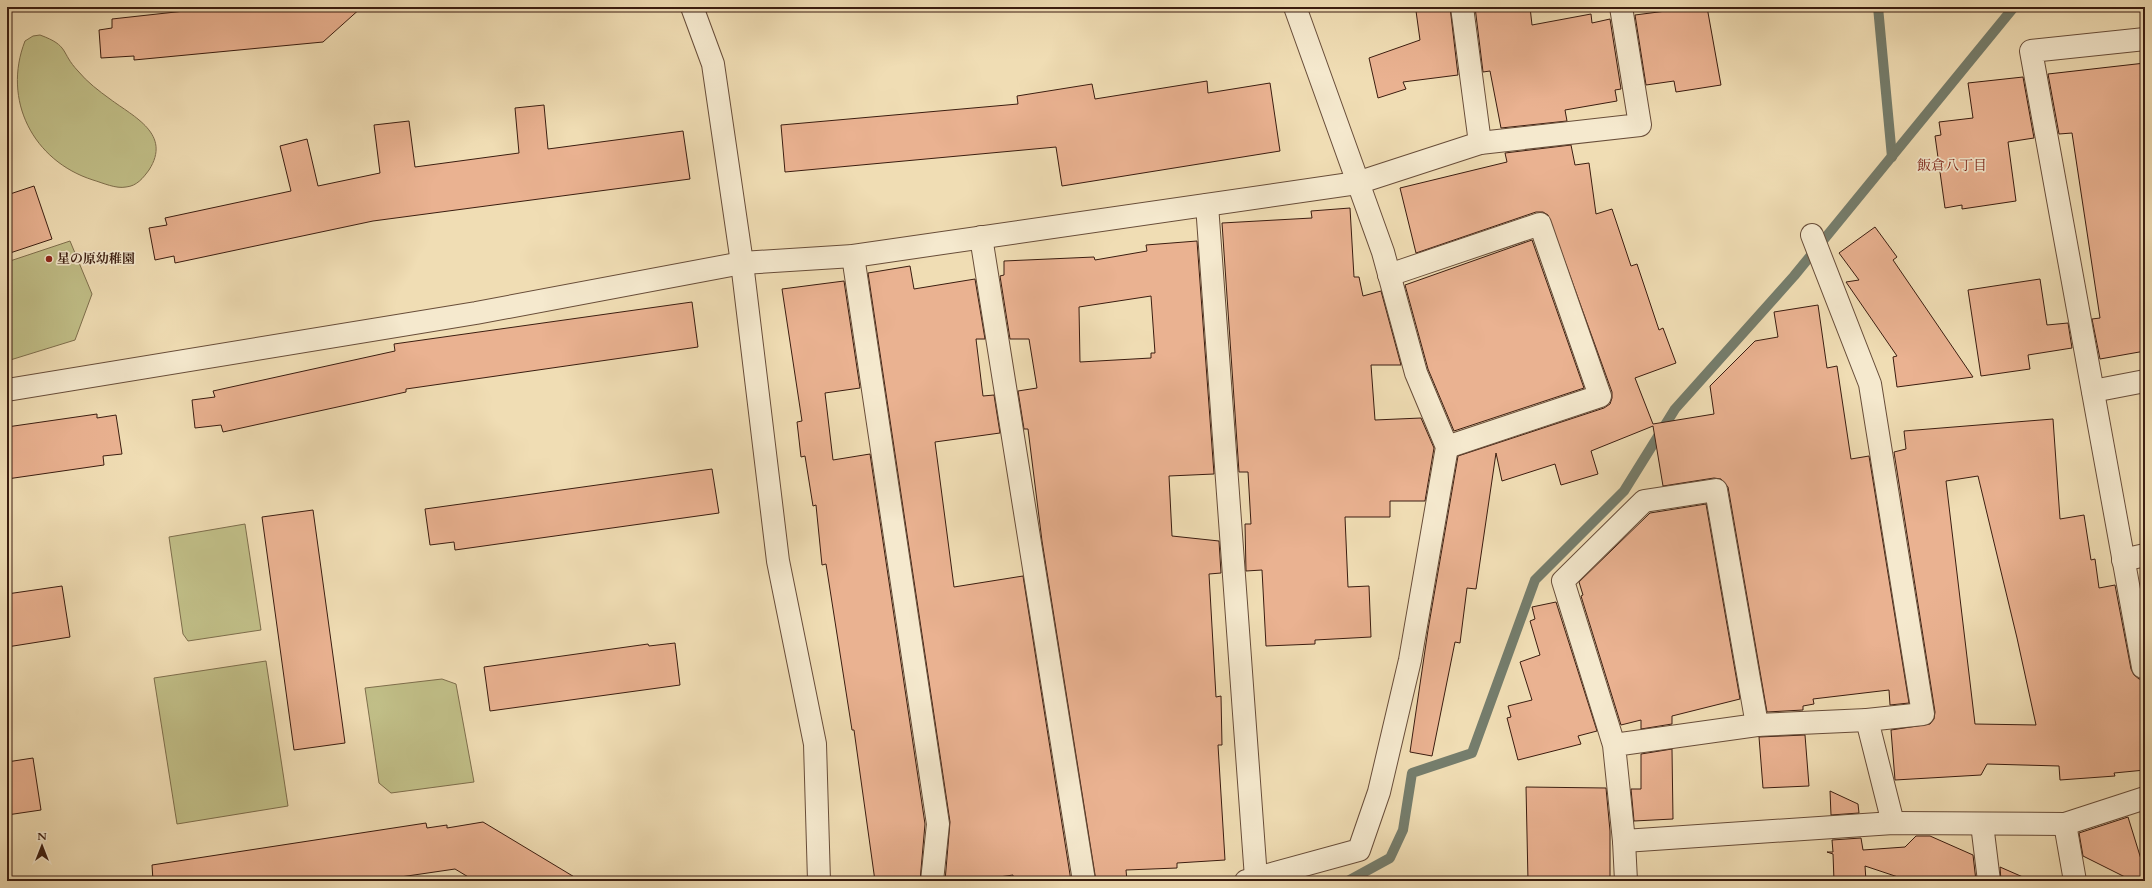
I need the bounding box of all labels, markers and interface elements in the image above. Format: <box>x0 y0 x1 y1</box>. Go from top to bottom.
district label: 飯倉八丁目 <box>1917 156 1987 175</box>
place label: 星の原幼稚園 <box>57 250 135 268</box>
marker: 星の原幼稚園 <box>44 254 54 264</box>
north arrow <box>22 826 62 866</box>
text: N <box>37 829 47 844</box>

